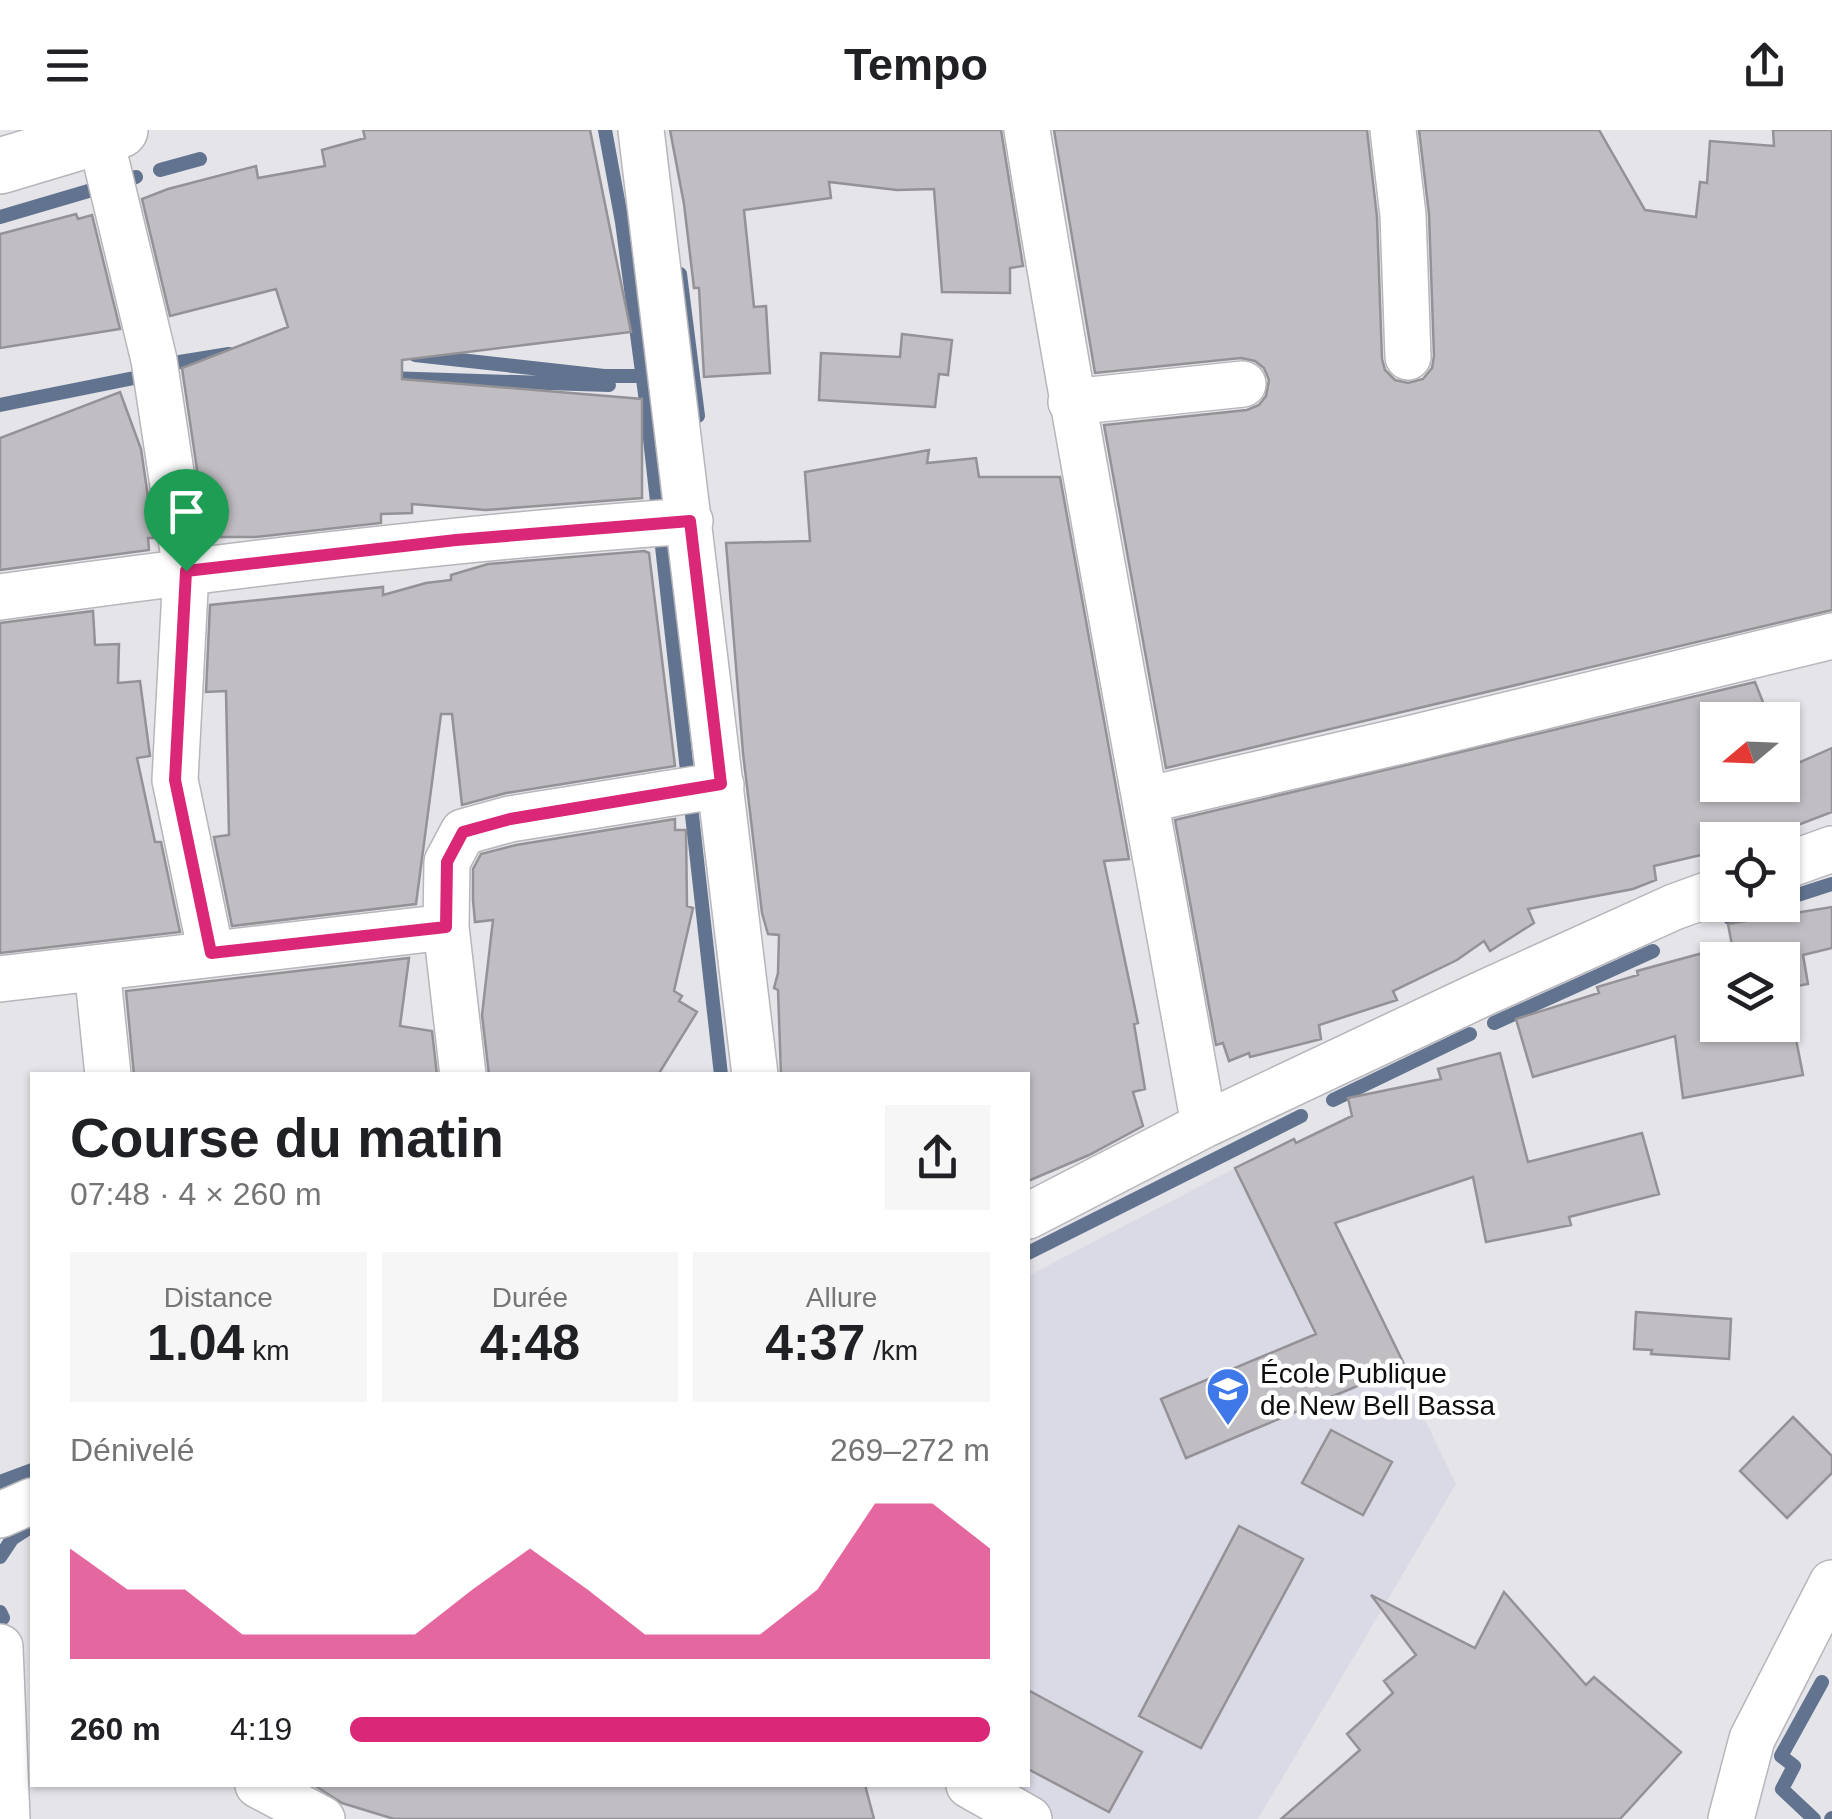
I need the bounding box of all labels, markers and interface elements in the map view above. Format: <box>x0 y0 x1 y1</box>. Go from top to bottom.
icon: menu <box>40 38 95 93</box>
icon: share <box>1737 38 1792 93</box>
text: Tempo <box>844 39 988 90</box>
pin <box>144 469 229 572</box>
icon: arrive <box>159 484 214 539</box>
north arrow <box>1700 702 1800 802</box>
map controls <box>1700 702 1800 1042</box>
button: locate <box>1700 822 1800 922</box>
button: layers <box>1700 942 1800 1042</box>
button: share <box>885 1105 990 1210</box>
text: Course du matin <box>70 1107 504 1169</box>
text: 07:48 · 4 × 260 m <box>70 1176 322 1212</box>
text: Distance <box>164 1282 273 1313</box>
text: Durée <box>492 1282 568 1313</box>
text: Allure <box>806 1282 877 1313</box>
text: 1.04 <box>147 1315 244 1371</box>
text: 4:48 <box>480 1315 580 1371</box>
text: 4:37 <box>765 1315 865 1371</box>
text: km <box>244 1335 290 1366</box>
text: /km <box>865 1335 918 1366</box>
place label: École Publique de New Bell Bassa <box>1260 1358 1495 1421</box>
school or university icon: École Publique de New Bell Bassa <box>1205 1366 1251 1427</box>
text: Dénivelé <box>70 1432 195 1468</box>
text: 269–272 m <box>830 1432 990 1468</box>
text: 260 m <box>70 1711 161 1747</box>
text: 4:19 <box>230 1711 292 1747</box>

